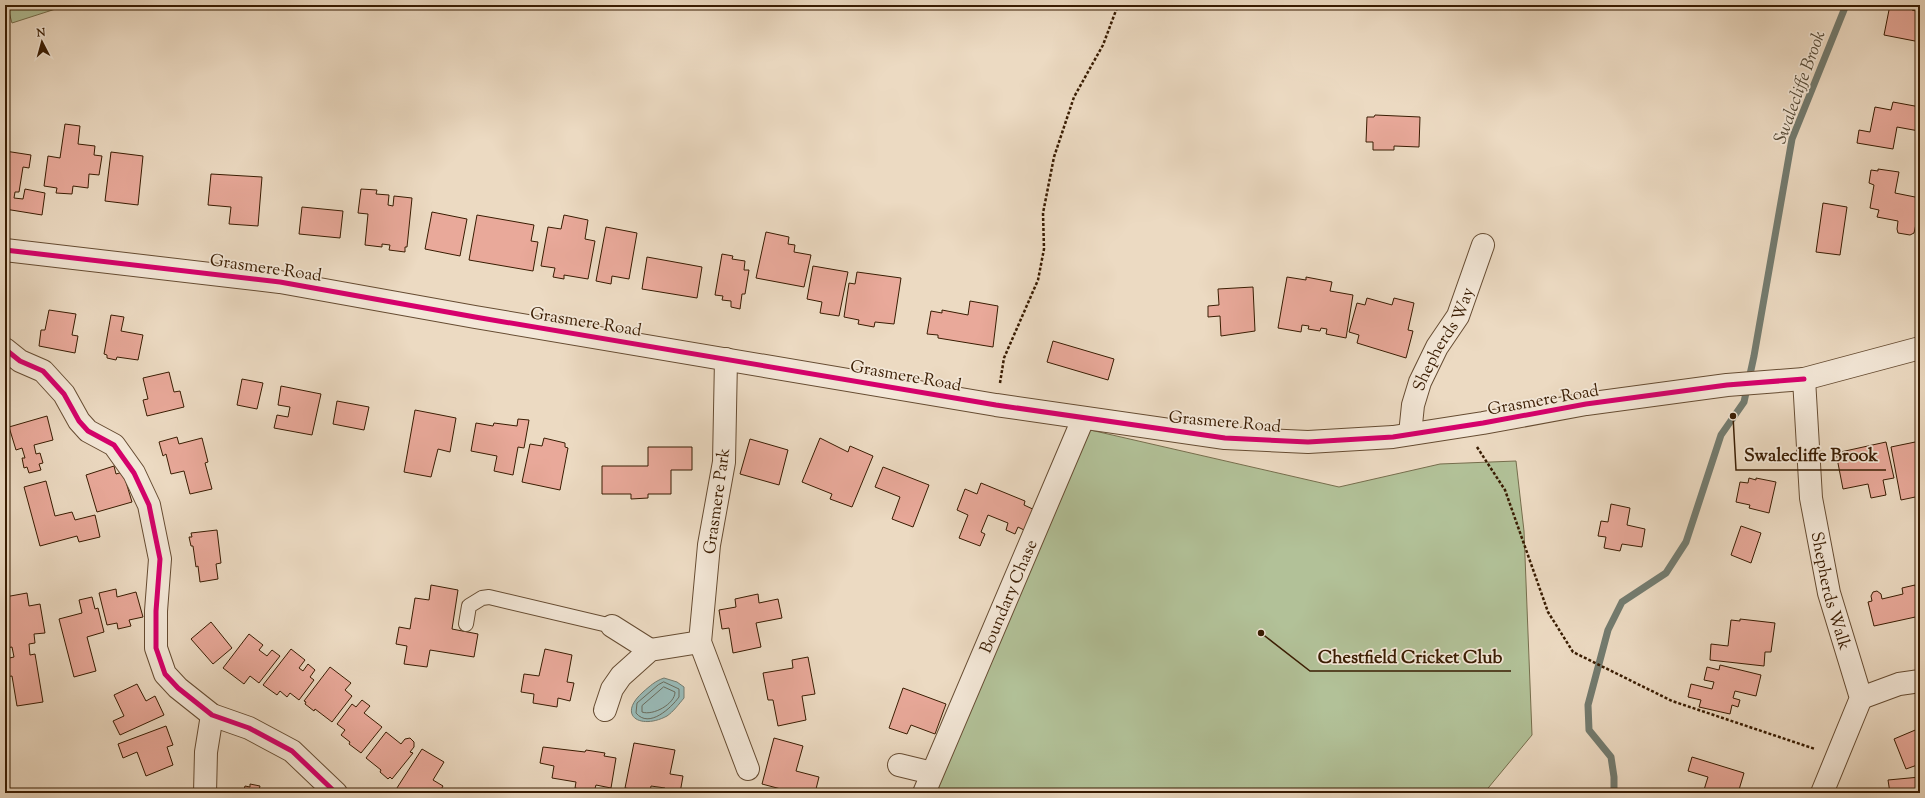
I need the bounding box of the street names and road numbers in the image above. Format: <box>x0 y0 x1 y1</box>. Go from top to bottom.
street label: Grasmere Road <box>208 249 324 289</box>
street label: Shepherds Way <box>1408 284 1481 394</box>
street label: Grasmere Road <box>528 302 644 344</box>
street label: Grasmere Road <box>848 355 964 399</box>
street label: Grasmere Road <box>1486 379 1601 423</box>
street label: Grasmere Road <box>1168 406 1282 440</box>
street label: Grasmere Park <box>699 447 737 556</box>
street label: Shepherds Walk <box>1804 530 1856 653</box>
street label: Boundary Chase <box>975 536 1044 657</box>

